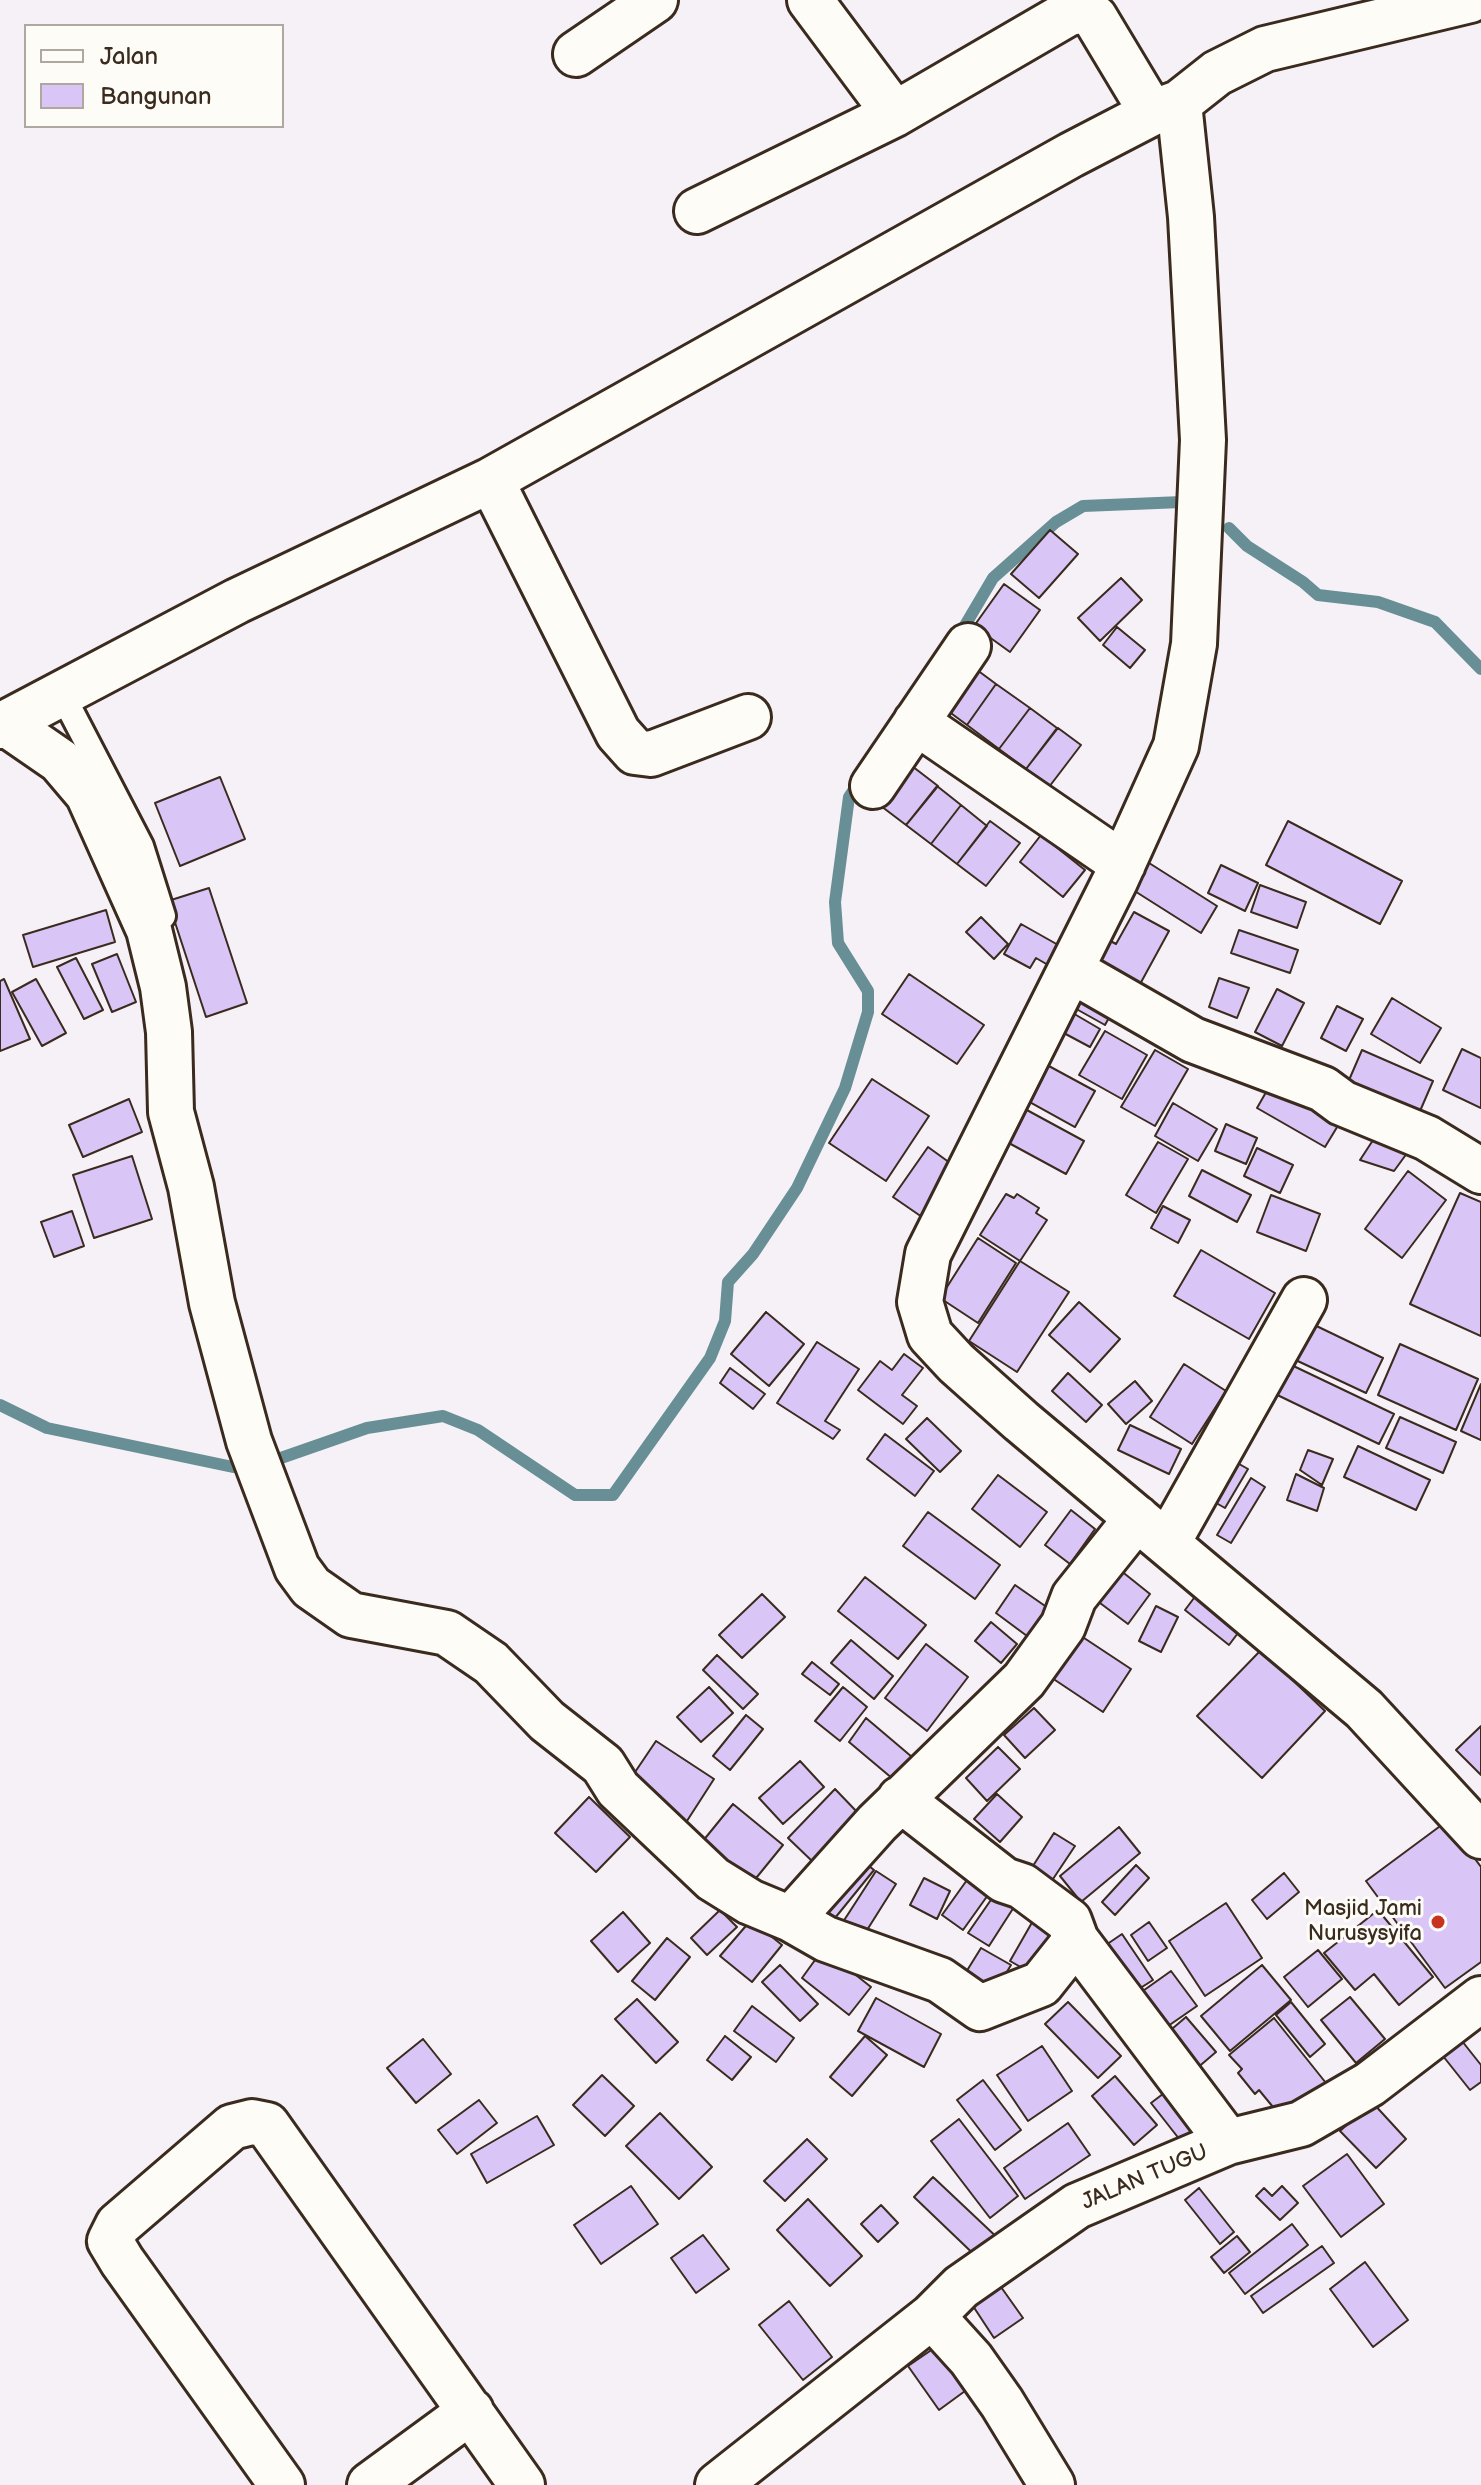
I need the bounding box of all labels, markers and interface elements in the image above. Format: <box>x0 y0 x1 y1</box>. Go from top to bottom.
legend <box>24 24 284 128</box>
text: Jalan <box>100 42 158 71</box>
text: Bangunan <box>100 82 211 111</box>
place label: Masjid Jami Nurusysyifa <box>1304 1896 1422 1948</box>
marker: Masjid Jami Nurusysyifa <box>1429 1913 1447 1931</box>
street label: JALAN TUGU <box>1078 2140 1212 2216</box>

